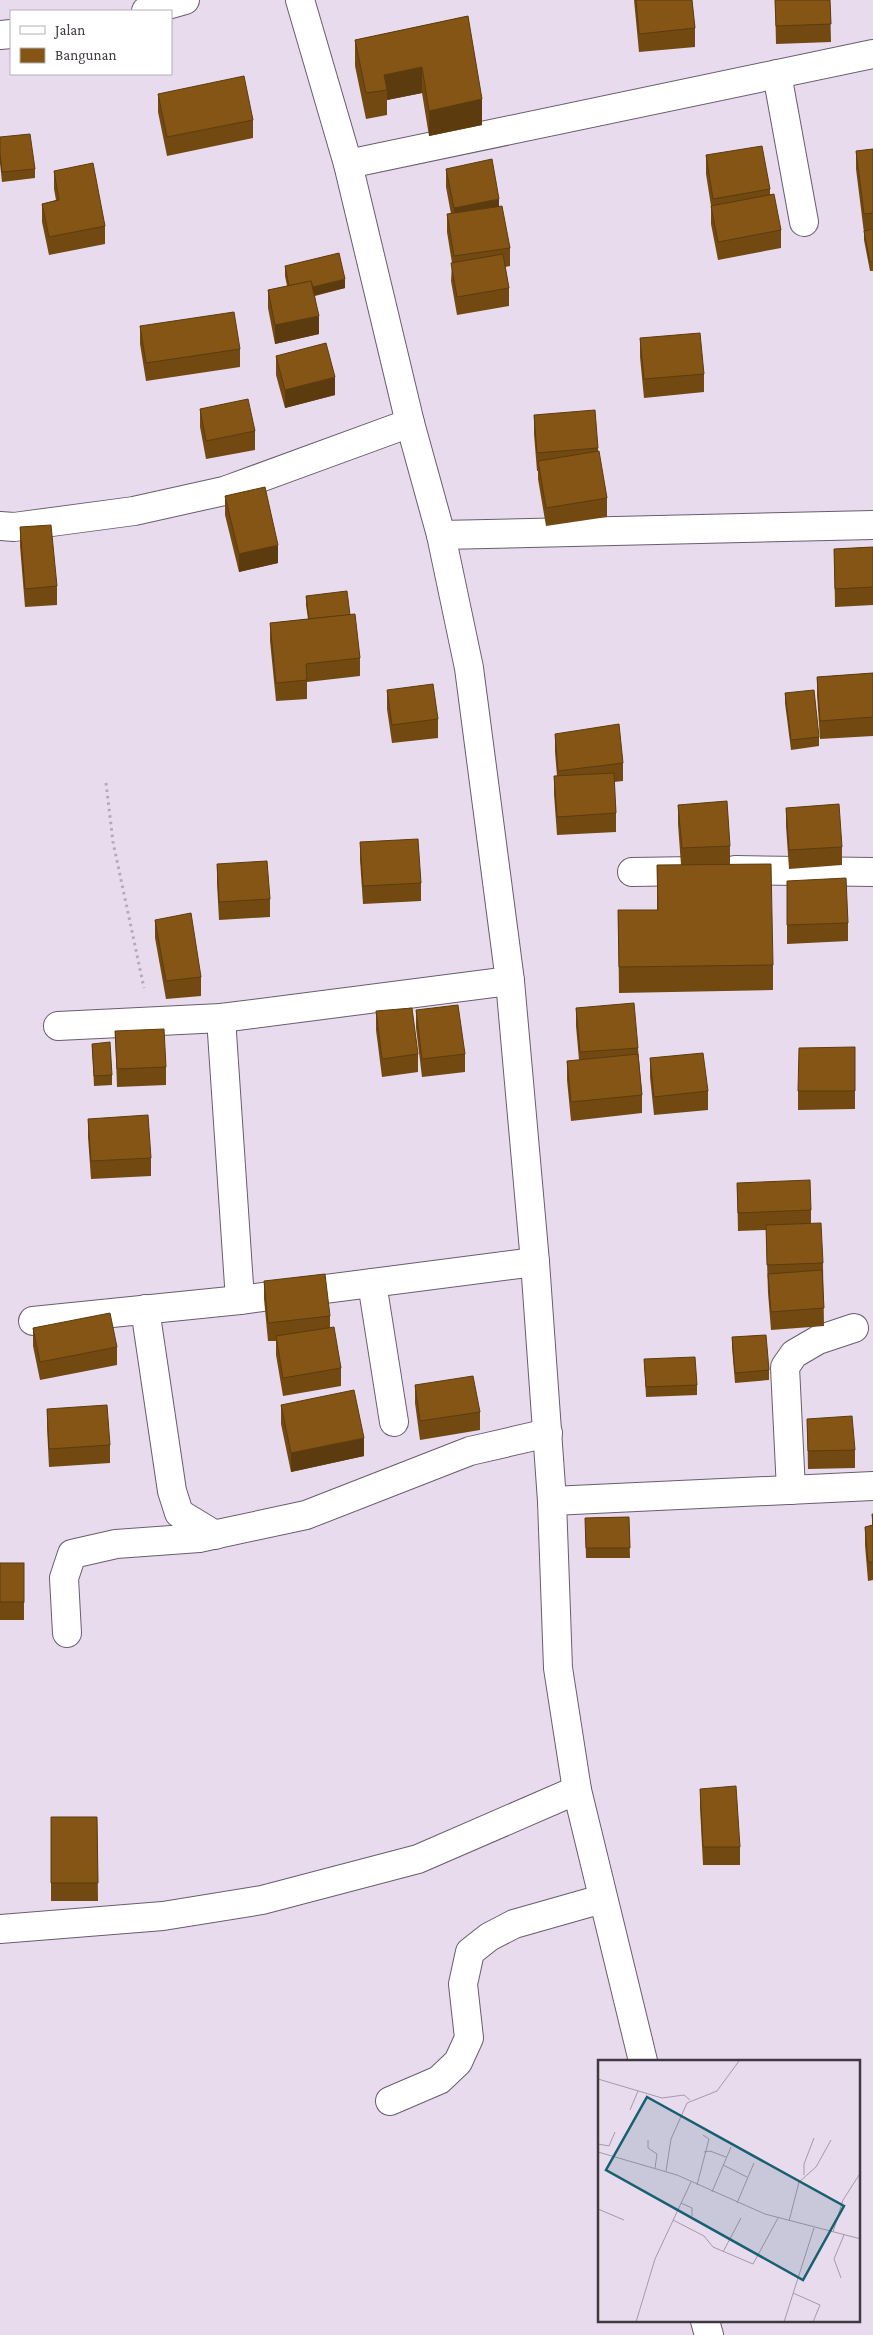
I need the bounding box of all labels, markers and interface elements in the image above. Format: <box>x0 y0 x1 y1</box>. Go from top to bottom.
legend <box>10 10 172 75</box>
text: Jalan <box>53 22 85 39</box>
text: Bangunan <box>55 47 116 64</box>
inset map <box>598 2060 860 2322</box>

